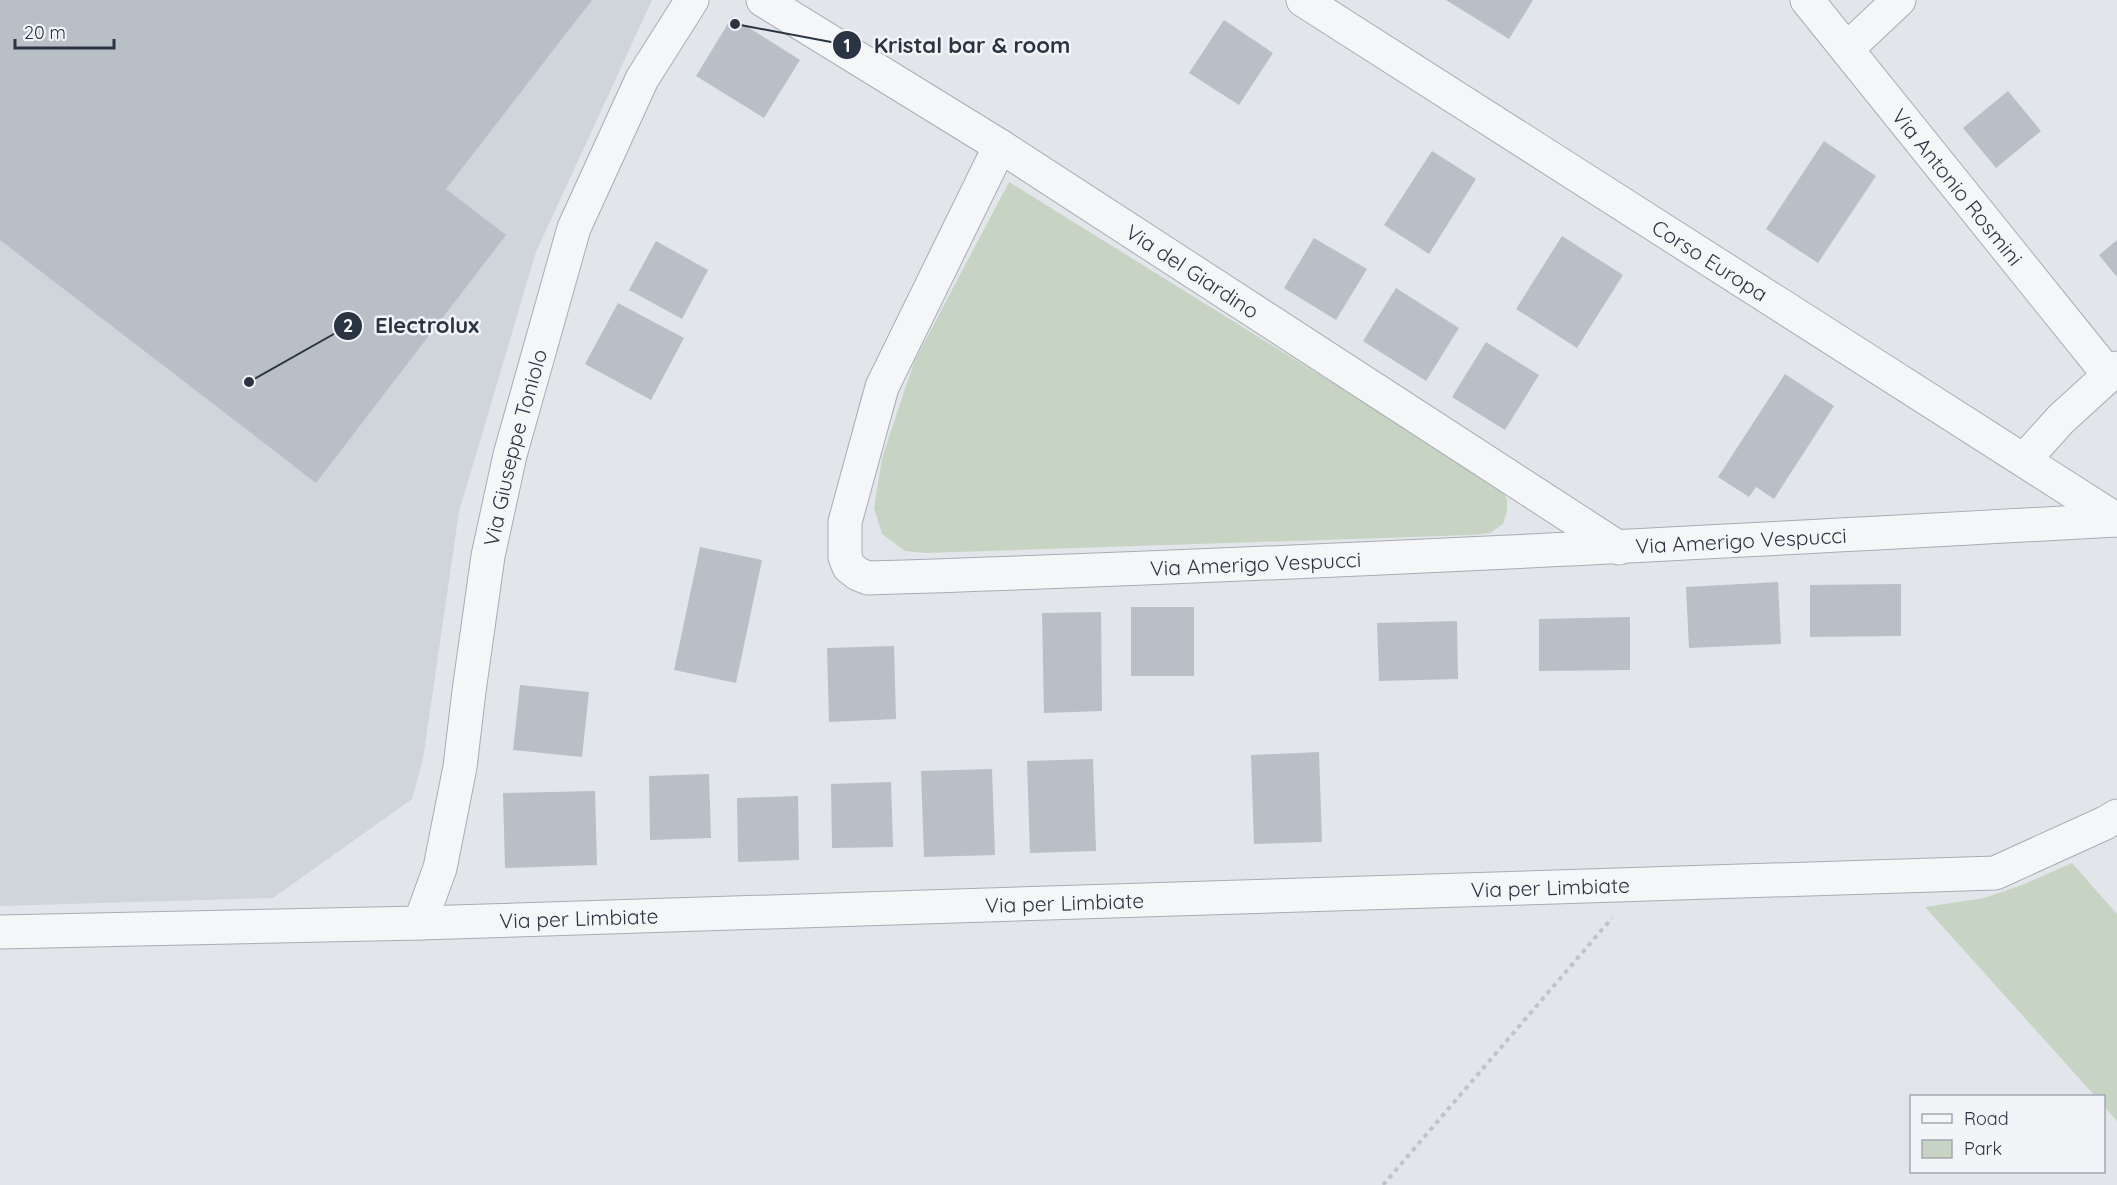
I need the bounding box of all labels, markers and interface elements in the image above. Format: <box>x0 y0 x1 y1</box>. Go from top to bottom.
scale bar <box>15 12 114 50</box>
text: 20 m <box>24 21 66 44</box>
callout: Kristal bar & room <box>832 25 1082 65</box>
text: Kristal bar & room <box>874 31 1070 59</box>
text: 1 <box>843 34 851 57</box>
street label: Via Antonio Rosmini <box>1886 103 2029 271</box>
street label: Corso Europa <box>1647 213 1773 307</box>
street label: Via del Giardino <box>1121 218 1264 324</box>
callout: Electrolux <box>333 306 491 346</box>
text: Electrolux <box>375 311 479 339</box>
text: 2 <box>343 314 353 337</box>
street label: Via Giuseppe Toniolo <box>478 346 552 549</box>
street label: Via Amerigo Vespucci <box>1635 522 1847 559</box>
street label: Via Amerigo Vespucci <box>1149 546 1362 581</box>
street label: Via per Limbiate <box>1470 872 1630 903</box>
street label: Via per Limbiate <box>985 887 1144 918</box>
street label: Via per Limbiate <box>499 902 659 933</box>
legend <box>1910 1095 2105 1173</box>
text: Road <box>1964 1107 2009 1130</box>
text: Park <box>1964 1137 2002 1160</box>

